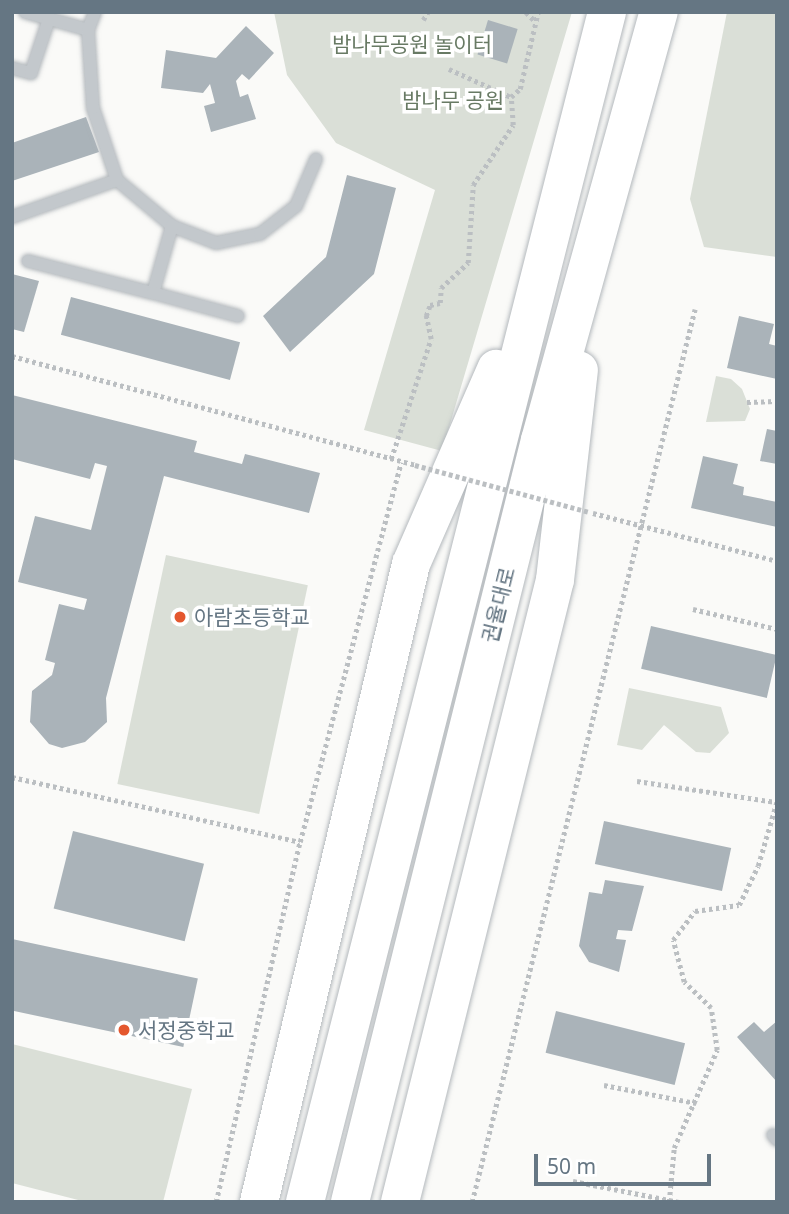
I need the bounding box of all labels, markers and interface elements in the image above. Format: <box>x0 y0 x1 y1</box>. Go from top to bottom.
park label: 밤나무공원 놀이터 <box>332 31 492 57</box>
park label: 밤나무 공원 <box>402 87 504 113</box>
street label: 권율대로 <box>476 564 520 646</box>
place label: 아람초등학교 <box>194 604 310 630</box>
marker: 아람초등학교 <box>172 609 188 625</box>
place label: 서정중학교 <box>138 1017 235 1043</box>
marker: 서정중학교 <box>116 1022 132 1038</box>
scale bar <box>537 1140 714 1184</box>
text: 50 m <box>547 1152 596 1180</box>

